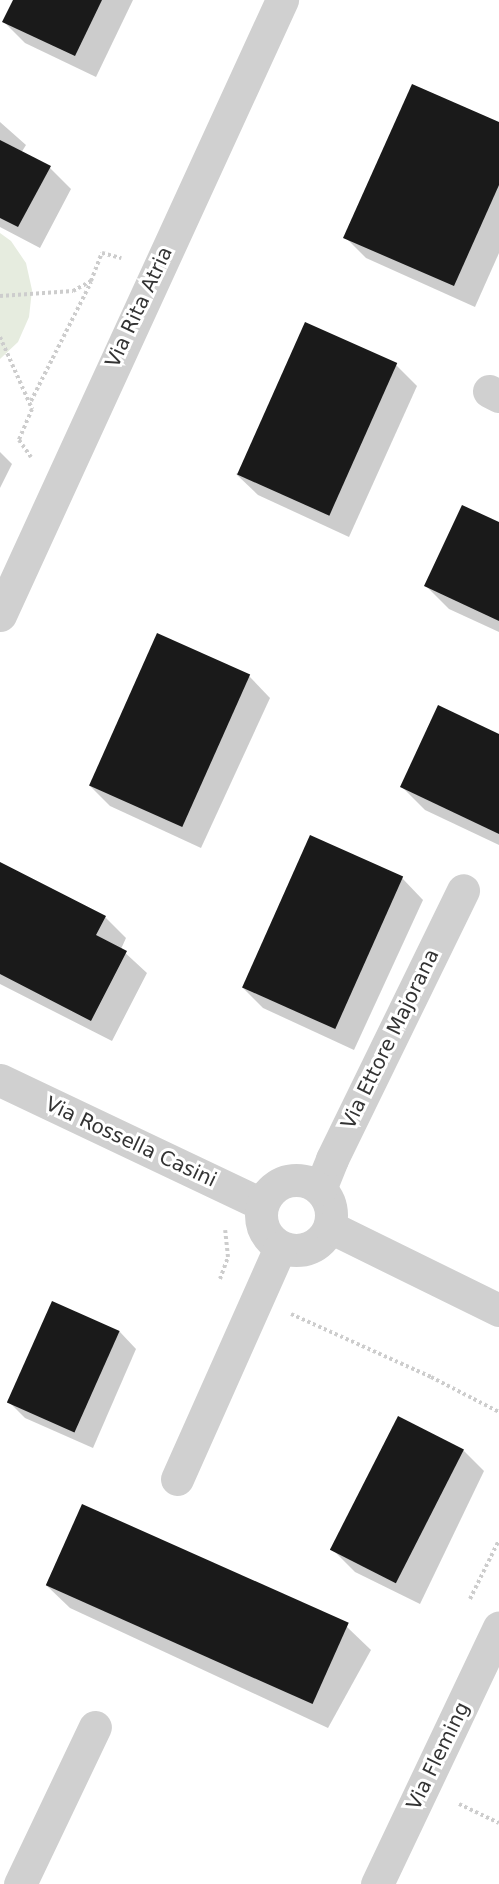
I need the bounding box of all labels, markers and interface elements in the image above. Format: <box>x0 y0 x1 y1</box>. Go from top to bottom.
street label: Via Rita Atria <box>101 243 177 371</box>
street label: Via Ettore Majorana <box>336 945 444 1133</box>
street label: Via Rossella Casini <box>42 1092 220 1192</box>
street label: Via Fleming <box>402 1698 474 1814</box>

